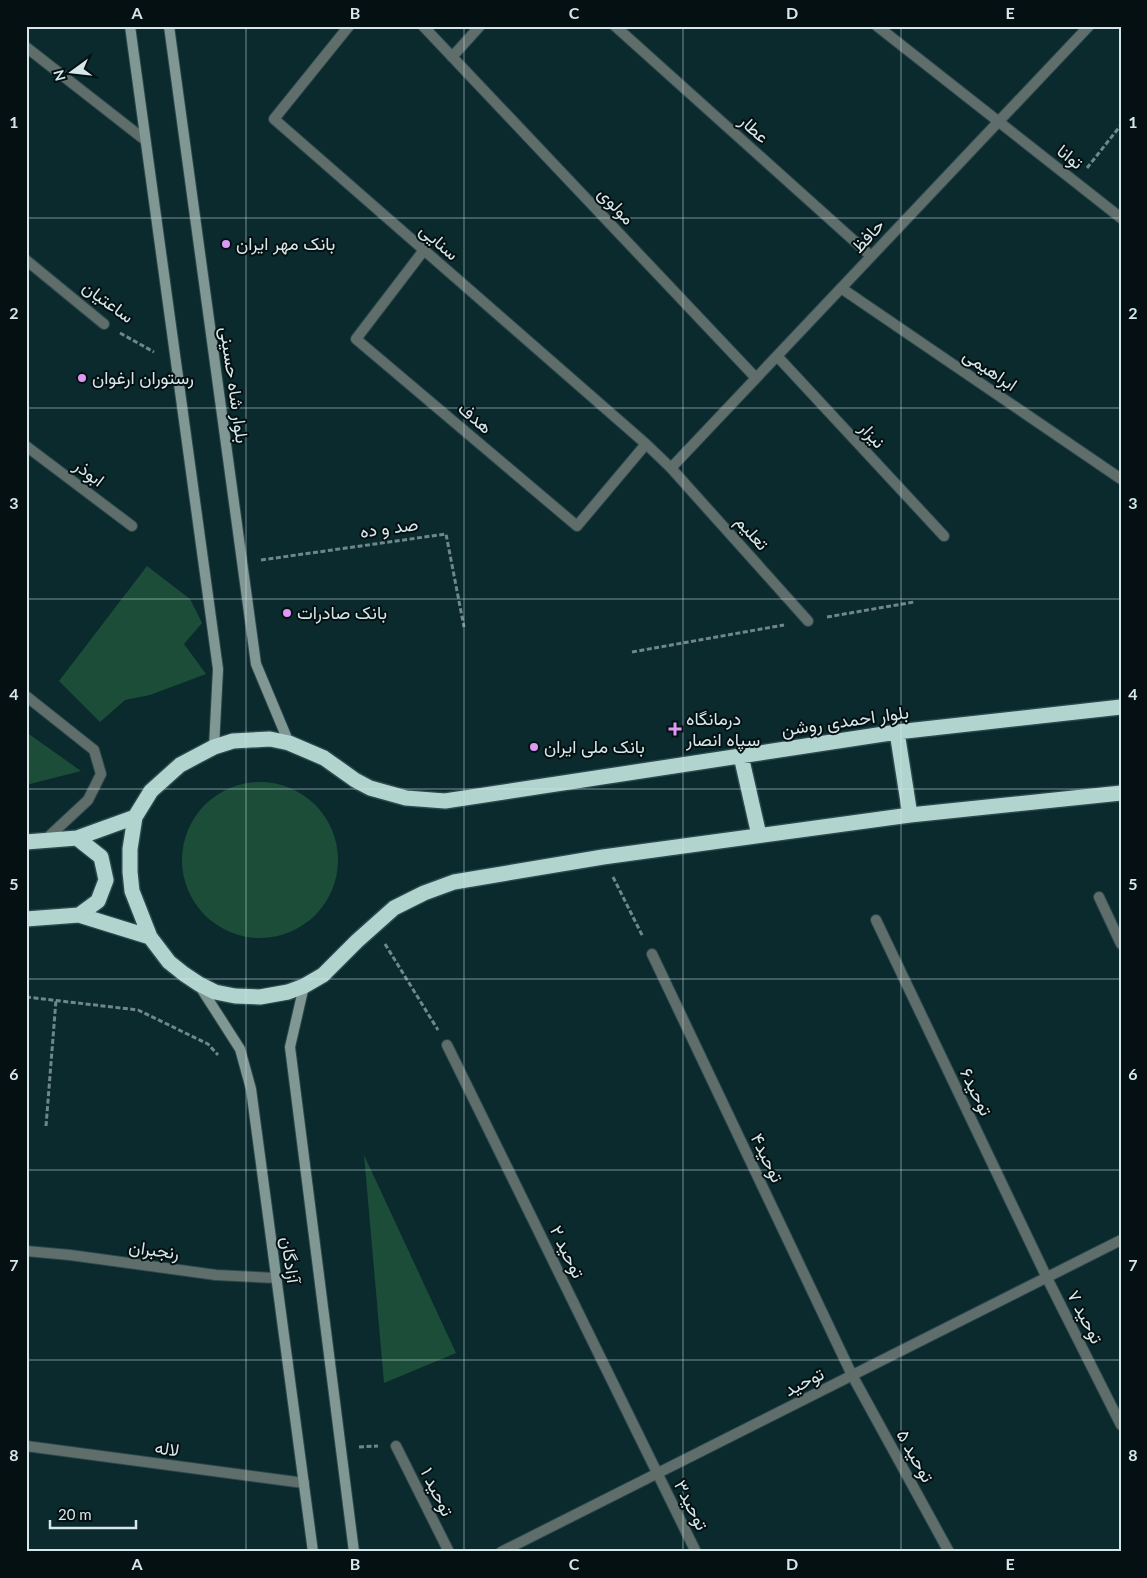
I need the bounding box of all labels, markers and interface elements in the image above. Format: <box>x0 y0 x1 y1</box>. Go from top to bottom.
text: A <box>130 3 143 22</box>
text: B <box>350 3 360 22</box>
text: C <box>569 3 580 22</box>
text: D <box>786 3 798 22</box>
text: E <box>1005 3 1015 22</box>
north arrow <box>48 48 98 98</box>
text: N <box>49 68 69 83</box>
street label: عطار <box>734 109 774 148</box>
text: 1 <box>9 112 19 131</box>
text: 1 <box>1128 112 1138 131</box>
street label: توانا <box>1052 139 1088 174</box>
street label: مولوی <box>593 182 640 229</box>
street label: حافظ <box>846 214 889 257</box>
street label: سنایی <box>415 218 464 265</box>
place label: بانک مهر ایران <box>236 232 335 255</box>
marker: بانک مهر ایران <box>220 238 232 250</box>
street label: ساعتیان <box>79 275 139 327</box>
text: 2 <box>9 303 19 322</box>
text: 2 <box>1128 303 1138 322</box>
street label: بلوار شاه حسینی <box>215 325 254 445</box>
street label: ابراهیمی <box>959 343 1022 396</box>
place label: رستوران ارغوان <box>92 366 194 389</box>
marker: رستوران ارغوان <box>76 372 88 384</box>
street label: هدف <box>454 397 497 438</box>
street label: نیزار <box>854 416 890 453</box>
street label: ابوذر <box>69 453 109 491</box>
text: 3 <box>9 493 19 512</box>
text: 3 <box>1128 493 1138 512</box>
street label: تعلیم <box>730 510 774 556</box>
street label: صد و ده <box>358 512 420 543</box>
place label: بانک صادرات <box>297 601 387 624</box>
marker: بانک صادرات <box>281 607 293 619</box>
text: 4 <box>9 684 19 703</box>
text: 4 <box>1128 684 1138 703</box>
street label: بلوار احمدی روشن <box>780 700 910 741</box>
place label: درمانگاه سپاه انصار <box>685 707 760 752</box>
marker: درمانگاه سپاه انصار <box>668 722 682 736</box>
place label: بانک ملی ایران <box>544 735 645 758</box>
marker: بانک ملی ایران <box>528 741 540 753</box>
text: 5 <box>9 874 19 893</box>
text: 5 <box>1128 874 1138 893</box>
text: 6 <box>9 1064 19 1083</box>
street label: توحید۶ <box>955 1064 998 1119</box>
text: 6 <box>1128 1064 1138 1083</box>
street label: توحید۴ <box>746 1129 789 1186</box>
street label: توحید ۲ <box>545 1222 590 1282</box>
street label: رنجبران <box>127 1235 181 1264</box>
street label: آزادگان <box>276 1235 305 1286</box>
text: 7 <box>9 1255 19 1274</box>
text: 7 <box>1128 1255 1138 1274</box>
street label: توحید ۷ <box>1062 1286 1109 1347</box>
street label: توحید <box>780 1362 828 1401</box>
street label: توحید ۵ <box>892 1425 939 1486</box>
street label: لاله <box>153 1435 181 1461</box>
text: 8 <box>9 1445 19 1464</box>
text: 8 <box>1128 1445 1138 1464</box>
street label: توحید ۱ <box>416 1464 459 1520</box>
street label: توحید۳ <box>669 1476 714 1534</box>
scale bar <box>50 1498 136 1530</box>
text: 20 m <box>58 1505 92 1523</box>
text: A <box>130 1554 143 1573</box>
text: B <box>350 1554 360 1573</box>
text: C <box>569 1554 580 1573</box>
text: D <box>786 1554 798 1573</box>
text: E <box>1005 1554 1015 1573</box>

